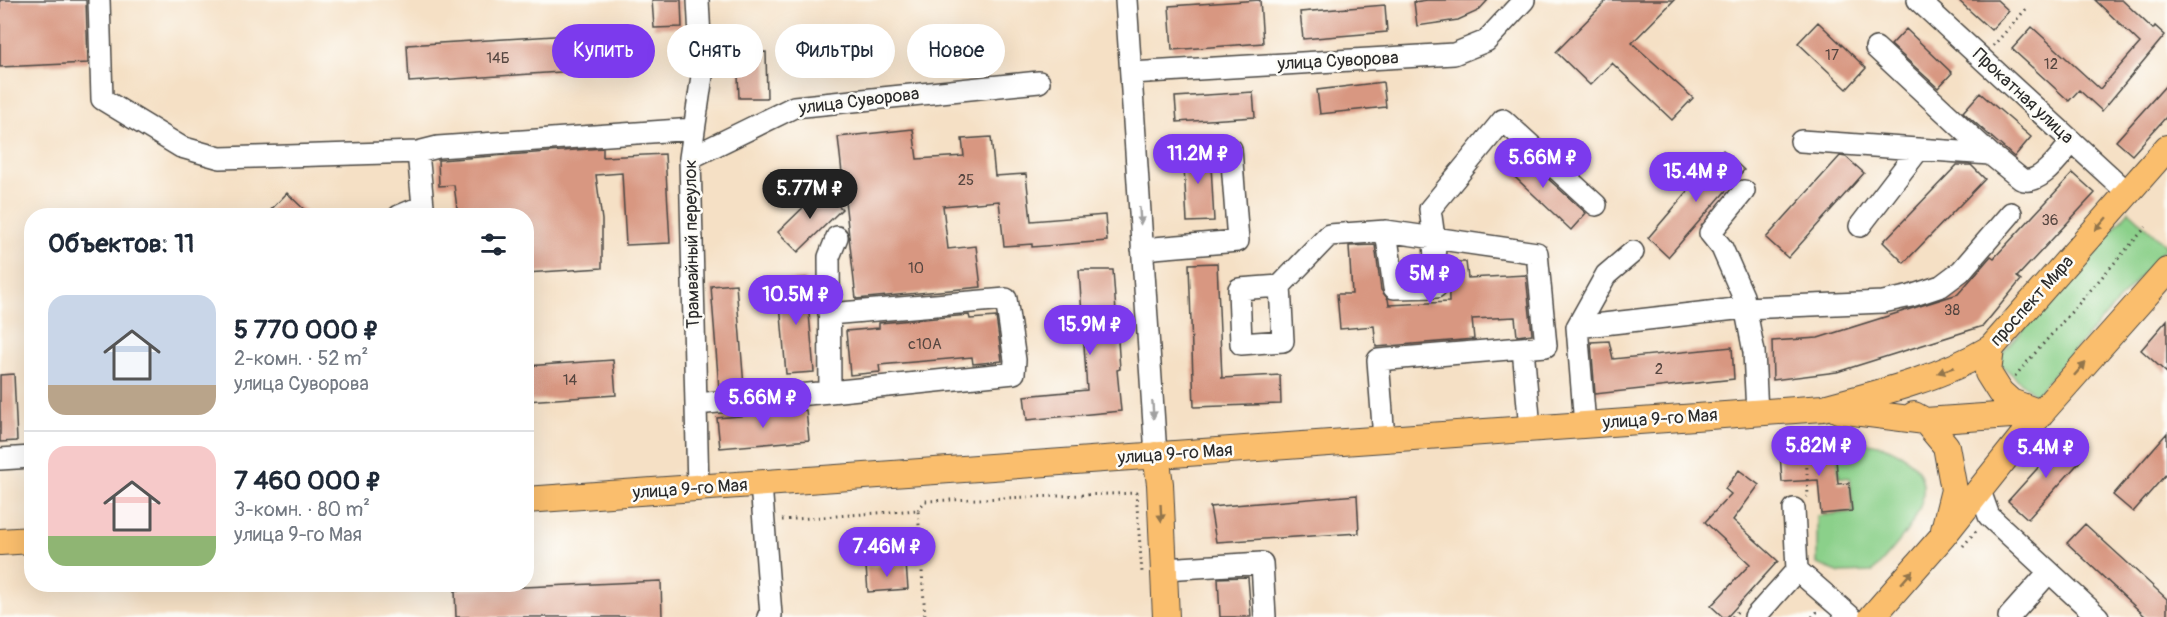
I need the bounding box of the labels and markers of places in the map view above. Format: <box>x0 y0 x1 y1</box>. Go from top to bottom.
pin: 11.2M ₽ <box>1143 134 1253 185</box>
pin: 5.66M ₽ <box>1488 138 1598 189</box>
pin: 15.4M ₽ <box>1641 152 1751 203</box>
pin: 5.77M ₽ <box>755 169 865 220</box>
pin: 5M ₽ <box>1394 254 1466 305</box>
pin: 10.5M ₽ <box>741 275 851 326</box>
pin: 15.9M ₽ <box>1035 305 1145 356</box>
pin: 5.66M ₽ <box>708 378 818 429</box>
pin: 5.82M ₽ <box>1764 426 1874 477</box>
pin: 5.4M ₽ <box>1997 428 2095 479</box>
pin: 7.46M ₽ <box>832 527 942 578</box>

